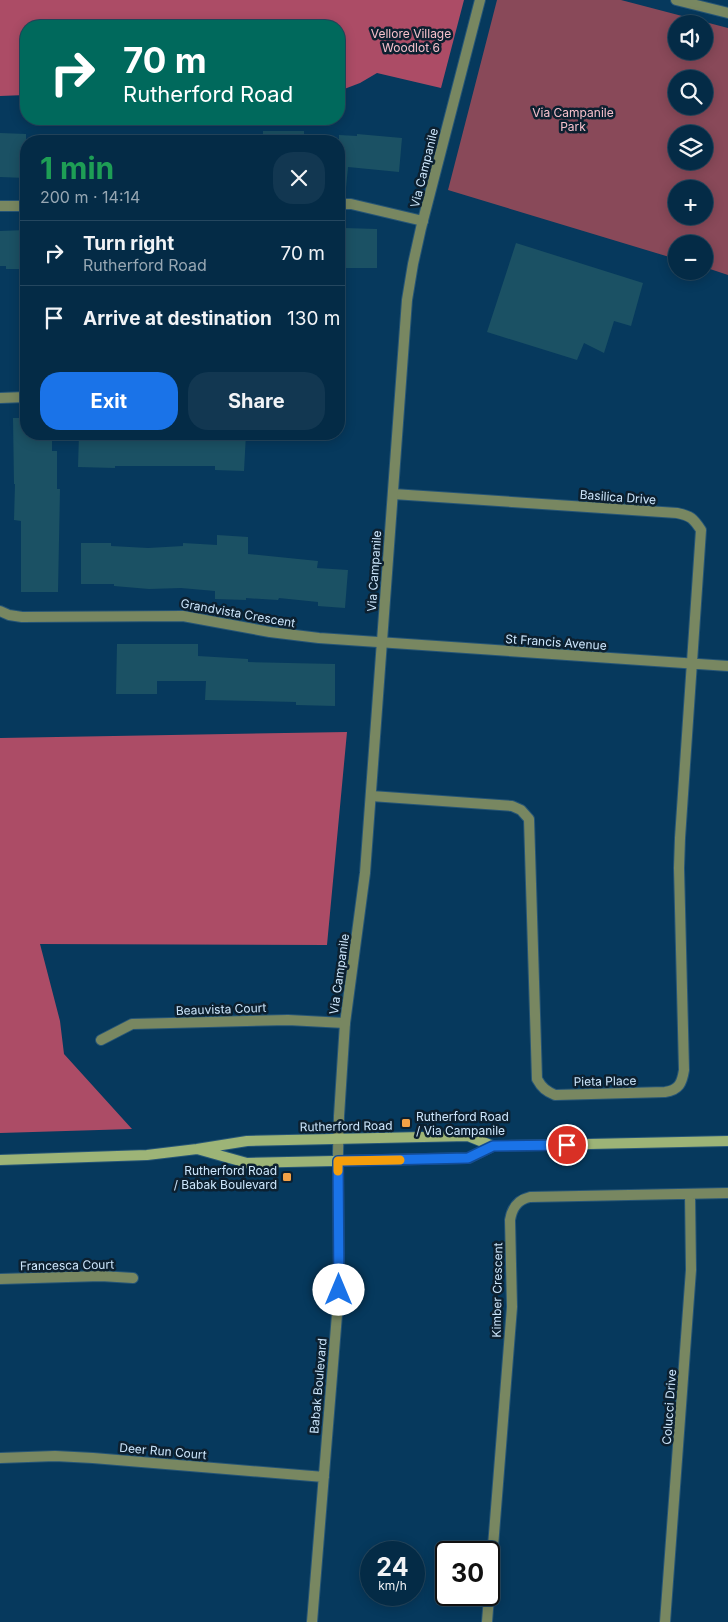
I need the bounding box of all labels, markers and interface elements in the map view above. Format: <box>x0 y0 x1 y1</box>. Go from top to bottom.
map controls <box>668 15 713 280</box>
button: sound <box>668 15 713 60</box>
park label: Vellore Village Woodlot 6 <box>371 26 451 55</box>
text: 70 m <box>123 39 207 81</box>
icon: right <box>40 40 105 105</box>
button: search <box>668 70 713 115</box>
text: Rutherford Road <box>123 81 293 107</box>
park label: Via Campanile Park <box>532 105 614 134</box>
button: layers <box>668 125 713 170</box>
street label: Via Campanile <box>407 127 441 209</box>
text: 1 min <box>40 150 114 186</box>
button: close <box>273 152 325 204</box>
button: + <box>668 180 713 225</box>
text: 200 m · 14:14 <box>40 187 140 207</box>
text: Turn right <box>83 232 174 255</box>
button: − <box>668 235 713 280</box>
icon: right <box>40 239 68 267</box>
text: 70 m <box>281 242 325 265</box>
text: Rutherford Road <box>83 255 207 275</box>
icon: arrive <box>40 304 68 332</box>
text: Arrive at destination <box>83 307 272 330</box>
text: 130 m <box>287 307 340 330</box>
button: Exit <box>40 372 178 430</box>
button: Share <box>188 372 325 430</box>
street label: Basilica Drive <box>579 487 657 507</box>
street label: Via Campanile <box>364 530 384 612</box>
street label: Grandvista Crescent <box>180 596 297 630</box>
street label: St Francis Avenue <box>505 631 607 653</box>
street label: Via Campanile <box>326 933 352 1015</box>
street label: Beauvista Court <box>175 1000 267 1018</box>
street label: Pieta Place <box>573 1073 637 1089</box>
place label: Rutherford Road / Via Campanile <box>416 1109 509 1138</box>
marker: Rutherford Road / Via Campanile <box>400 1117 412 1129</box>
street label: Rutherford Road <box>299 1118 393 1134</box>
pin <box>546 1124 588 1166</box>
icon: arrive <box>553 1131 581 1159</box>
place label: Rutherford Road / Babak Boulevard <box>174 1163 277 1192</box>
marker: Rutherford Road / Babak Boulevard <box>281 1171 293 1183</box>
street label: Kimber Crescent <box>489 1242 505 1338</box>
street label: Francesca Court <box>20 1257 114 1273</box>
position arrow <box>312 1263 364 1315</box>
street label: Babak Boulevard <box>306 1338 330 1434</box>
street label: Colucci Drive <box>659 1369 679 1445</box>
street label: Deer Run Court <box>119 1440 207 1462</box>
speed limit sign: 30 <box>435 1541 500 1606</box>
text: 24 <box>376 1552 409 1582</box>
text: km/h <box>378 1578 407 1593</box>

